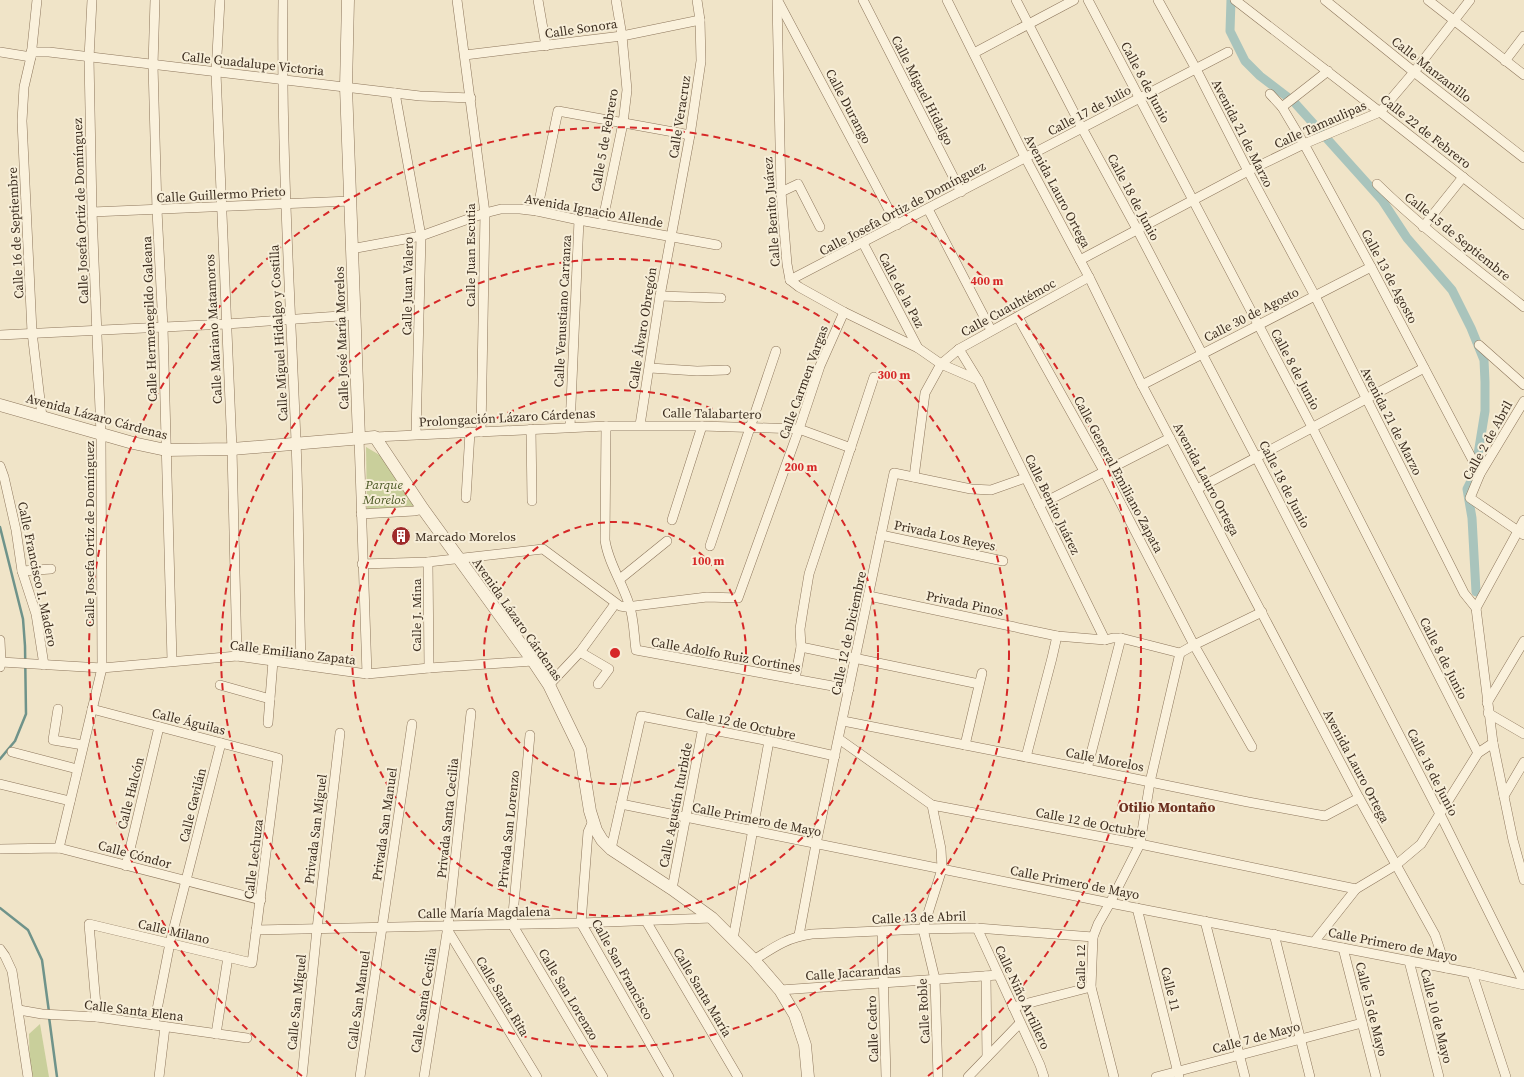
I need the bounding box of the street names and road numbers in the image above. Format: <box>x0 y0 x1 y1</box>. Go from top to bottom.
street label: Calle Sonora <box>544 15 619 42</box>
street label: Calle Miguel Hidalgo <box>888 33 958 148</box>
street label: Calle Manzanillo <box>1388 33 1475 106</box>
street label: Calle 8 de Junio <box>1117 39 1174 126</box>
street label: Calle Guadalupe Victoria <box>181 48 325 79</box>
street label: Calle Durango <box>822 66 875 147</box>
street label: Calle Veracruz <box>665 74 694 160</box>
street label: Avenida 21 de Marzo <box>1208 76 1277 190</box>
street label: Calle 17 de Julio <box>1045 81 1134 140</box>
street label: Calle 5 de Febrero <box>587 87 622 193</box>
street label: Calle 22 de Febrero <box>1377 91 1475 172</box>
street label: Calle Tamaulipas <box>1271 96 1369 152</box>
street label: Calle Josefa Ortiz de Domínguez <box>69 118 92 304</box>
street label: Avenida Lauro Ortega <box>1021 132 1095 251</box>
street label: Calle 18 de Junio <box>1103 151 1164 244</box>
street label: Calle Benito Juárez <box>759 157 784 267</box>
street label: Calle Josefa Ortiz de Domínguez <box>816 157 988 260</box>
street label: Calle 16 de Septiembre <box>4 166 27 299</box>
street label: Calle Guillermo Prieto <box>156 183 286 206</box>
street label: Calle 15 de Septiembre <box>1401 188 1515 285</box>
street label: Avenida Ignacio Allende <box>523 190 665 231</box>
street label: Calle Juan Escutia <box>462 203 479 307</box>
street label: Calle 13 de Agosto <box>1357 226 1422 326</box>
street label: Calle Venustiano Carranza <box>550 234 575 388</box>
street label: Calle Hermenegildo Galeana <box>138 235 161 402</box>
street label: Calle Juan Valero <box>398 237 417 336</box>
street label: Calle Miguel Hidalgo y Costilla <box>265 244 292 422</box>
street label: Calle de la Paz <box>875 250 929 331</box>
street label: Calle Mariano Matamoros <box>201 253 226 404</box>
street label: Calle José María Morelos <box>330 266 352 410</box>
street label: Calle Álvaro Obregón <box>624 266 661 390</box>
street label: Calle Cuauhtémoc <box>958 274 1059 341</box>
street label: Calle 30 de Agosto <box>1201 283 1302 346</box>
street label: Calle Carmen Vargas <box>775 323 832 441</box>
street label: Calle 8 de Junio <box>1267 326 1324 413</box>
street label: Avenida 21 de Marzo <box>1357 364 1426 478</box>
street label: Avenida Lázaro Cárdenas <box>24 389 170 444</box>
street label: Calle General Emiliano Zapata <box>1070 393 1167 556</box>
street label: Calle 2 de Abril <box>1459 397 1516 483</box>
street label: Prolongación Lázaro Cárdenas <box>418 404 596 431</box>
street label: Calle Talabartero <box>662 404 762 423</box>
street label: Avenida Lauro Ortega <box>1170 420 1244 539</box>
street label: Calle 18 de Junio <box>1255 437 1314 531</box>
street label: Calle Josefa Ortiz de Domínguez <box>81 441 98 627</box>
street label: Calle Benito Juárez <box>1021 451 1084 557</box>
street label: Calle Francisco I. Madero <box>14 500 61 648</box>
street label: Privada Los Reyes <box>892 516 998 555</box>
street label: Avenida Lázaro Cárdenas <box>469 555 567 684</box>
street label: Calle 12 de Diciembre <box>827 569 870 697</box>
street label: Calle J. Mina <box>408 578 425 652</box>
street label: Privada Pinos <box>925 587 1006 620</box>
street label: Calle 8 de Junio <box>1416 614 1471 702</box>
street label: Calle Adolfo Ruiz Cortines <box>650 633 802 676</box>
street label: Calle Emiliano Zapata <box>229 636 357 669</box>
street label: Calle Águilas <box>150 704 228 739</box>
street label: Calle 12 de Octubre <box>684 704 798 744</box>
street label: Avenida Lauro Ortega <box>1320 707 1394 826</box>
street label: Calle 18 de Junio <box>1403 725 1462 819</box>
street label: Calle Agustín Iturbide <box>655 741 696 869</box>
street label: Calle Morelos <box>1064 744 1146 775</box>
street label: Calle Halcón <box>113 755 148 831</box>
street label: Privada Santa Cecilia <box>433 757 462 879</box>
street label: Calle Gavilán <box>175 766 210 844</box>
street label: Privada San Manuel <box>368 766 401 882</box>
street label: Privada San Lorenzo <box>494 769 523 889</box>
street label: Privada San Miguel <box>300 773 331 885</box>
street label: Calle Primero de Mayo <box>691 799 823 840</box>
street label: Calle 12 de Octubre <box>1034 803 1148 842</box>
street label: Calle Lechuza <box>240 818 267 900</box>
street label: Calle Cóndor <box>96 837 174 873</box>
street label: Calle Primero de Mayo <box>1009 862 1141 903</box>
street label: Calle María Magdalena <box>418 903 551 922</box>
street label: Calle 13 de Abril <box>871 907 967 928</box>
street label: Calle Milano <box>136 915 211 948</box>
street label: Calle San Francisco <box>588 916 657 1023</box>
street label: Calle Primero de Mayo <box>1327 924 1459 965</box>
street label: Calle Niño Artillero <box>991 942 1054 1052</box>
street label: Calle 12 <box>1072 944 1089 990</box>
street label: Calle San Lorenzo <box>534 945 603 1043</box>
street label: Calle Santa María <box>669 945 736 1040</box>
street label: Calle Santa Cecilia <box>407 946 440 1054</box>
street label: Calle San Manuel <box>343 949 374 1051</box>
street label: Calle San Miguel <box>283 953 310 1051</box>
street label: Calle Santa Rita <box>472 953 533 1040</box>
street label: Calle 15 de Mayo <box>1352 960 1391 1058</box>
street label: Calle Jacarandas <box>805 961 902 984</box>
street label: Calle 11 <box>1157 965 1184 1013</box>
street label: Calle 10 de Mayo <box>1417 967 1456 1065</box>
street label: Calle Roble <box>913 977 934 1044</box>
street label: Calle Cedro <box>863 995 882 1063</box>
street label: Calle Santa Elena <box>83 996 185 1025</box>
street label: Calle 7 de Mayo <box>1210 1018 1302 1057</box>

